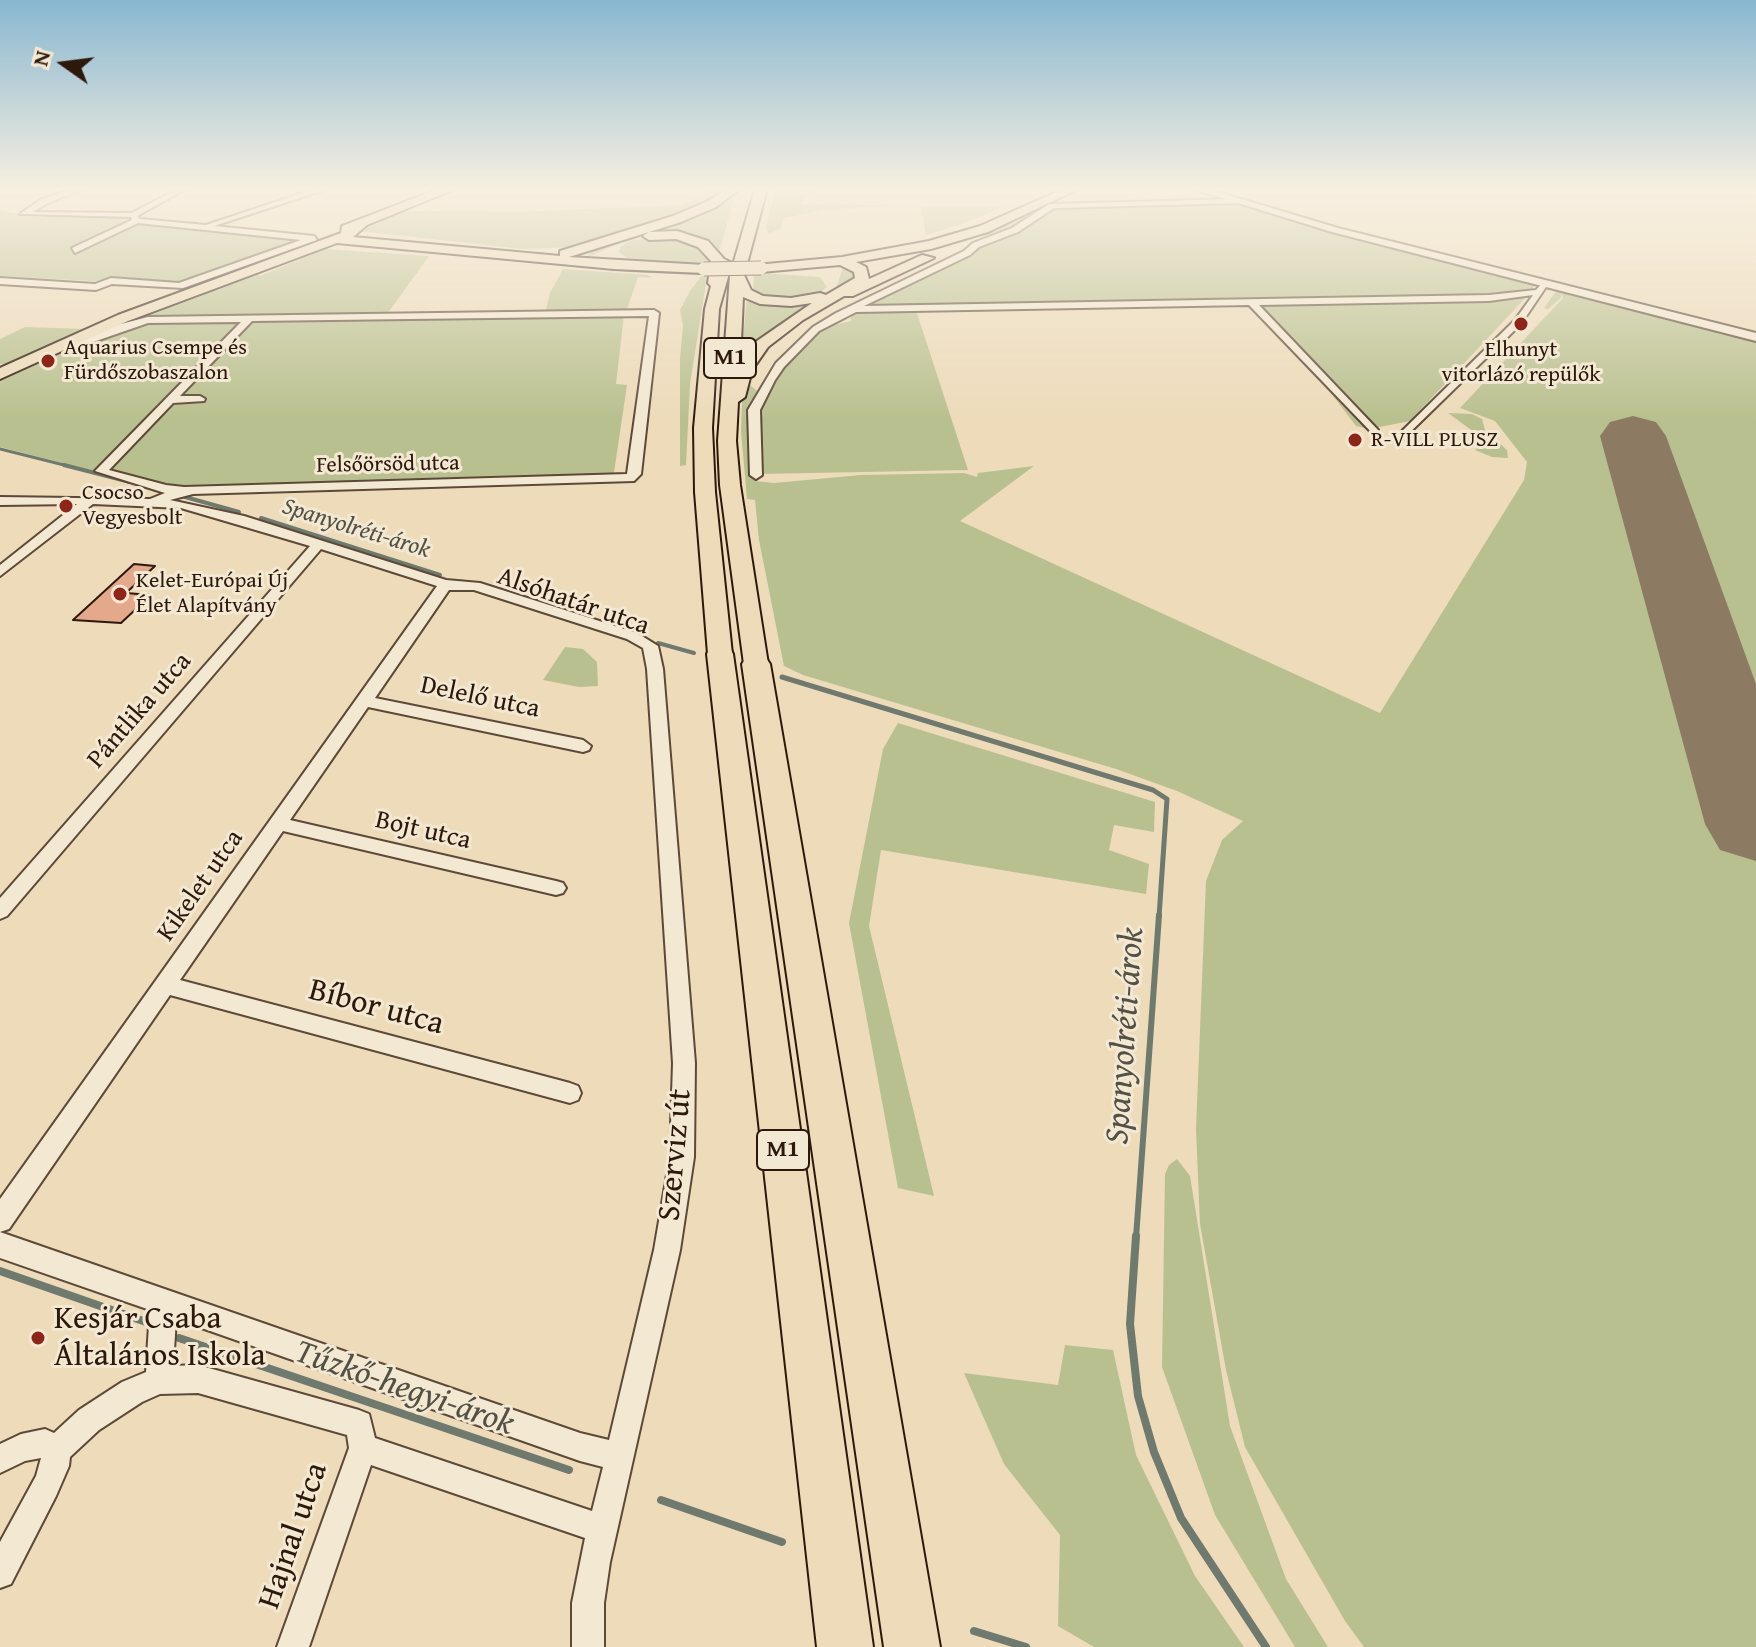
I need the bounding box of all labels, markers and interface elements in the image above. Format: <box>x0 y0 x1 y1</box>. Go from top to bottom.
north arrow <box>24 24 104 104</box>
text: N <box>23 47 58 69</box>
marker: Elhunyt vitorlázó repülők <box>1512 315 1530 333</box>
place label: Aquarius Csempe és Fürdőszobaszalon <box>64 335 247 386</box>
place label: Elhunyt vitorlázó repülők <box>1442 337 1600 388</box>
road number: M1 <box>704 338 756 378</box>
marker: Aquarius Csempe és Fürdőszobaszalon <box>39 352 57 370</box>
place label: R-VILL PLUSZ <box>1371 427 1498 453</box>
marker: R-VILL PLUSZ <box>1346 431 1364 449</box>
street label: Felsőörsöd utca <box>316 451 460 479</box>
place label: Csocso Vegyesbolt <box>82 480 183 532</box>
water label: Spanyolréti-árok <box>279 493 433 565</box>
marker: Csocso Vegyesbolt <box>57 497 75 515</box>
street label: Alsóhatár utca <box>493 561 653 643</box>
place label: Kelet-Európai Új Élet Alapítvány <box>136 568 288 620</box>
marker: Kelet-Európai Új Élet Alapítvány <box>111 585 129 603</box>
street label: Pántlika utca <box>81 647 199 775</box>
street label: Delelő utca <box>418 670 542 726</box>
street label: Bojt utca <box>372 805 474 857</box>
street label: Kikelet utca <box>151 824 251 948</box>
water label: Spanyolréti-árok <box>1098 926 1154 1146</box>
street label: Bíbor utca <box>304 972 448 1044</box>
street label: Szerviz út <box>651 1087 701 1223</box>
road number: M1 <box>757 1130 809 1170</box>
place label: Kesjár Csaba Általános Iskola <box>54 1301 266 1376</box>
marker: Kesjár Csaba Általános Iskola <box>29 1329 47 1347</box>
water label: Tűzkő-hegyi-árok <box>289 1332 519 1446</box>
street label: Hajnal utca <box>251 1458 337 1614</box>

